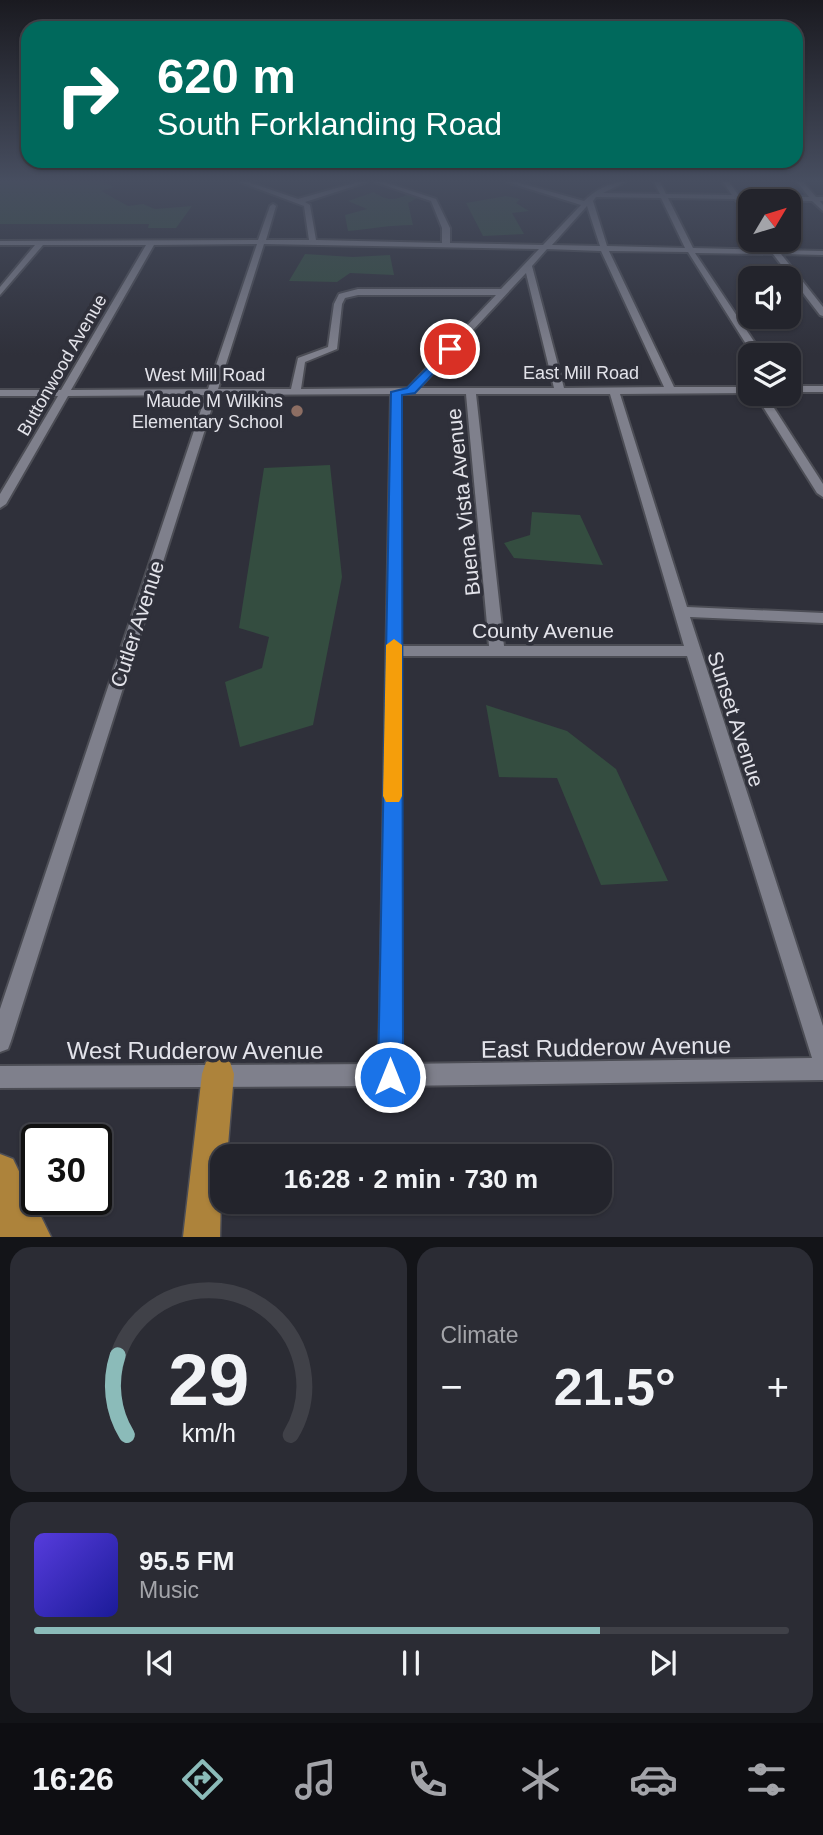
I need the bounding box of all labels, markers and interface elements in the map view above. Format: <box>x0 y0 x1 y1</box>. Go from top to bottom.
icon: right <box>42 49 133 140</box>
text: 620 m <box>157 49 296 103</box>
text: South Forklanding Road <box>157 106 502 142</box>
north arrow <box>738 189 802 252</box>
map controls <box>738 189 801 406</box>
button: sound <box>738 266 801 329</box>
street label: Buttonwood Avenue <box>13 291 111 439</box>
pin <box>420 319 480 379</box>
icon: arrive <box>431 330 469 368</box>
button: layers <box>738 343 801 406</box>
street label: East Mill Road <box>523 363 639 383</box>
street label: West Mill Road <box>145 365 265 385</box>
place label: Maude M Wilkins Elementary School <box>132 391 283 432</box>
marker: Maude M Wilkins Elementary School <box>289 403 305 419</box>
street label: Buena Vista Avenue <box>442 407 484 597</box>
street label: Cutler Avenue <box>106 558 168 690</box>
street label: County Avenue <box>472 619 614 642</box>
street label: Sunset Avenue <box>703 648 769 790</box>
street label: East Rudderow Avenue <box>481 1031 731 1063</box>
street label: West Rudderow Avenue <box>67 1037 323 1064</box>
position arrow <box>353 1040 427 1114</box>
speed limit sign: 30 <box>21 1124 112 1215</box>
text: 16:28 · 2 min · 730 m <box>284 1164 538 1194</box>
text: Climate <box>441 1322 518 1348</box>
text: 29 <box>168 1340 249 1421</box>
text: 21.5° <box>554 1358 676 1416</box>
text: − <box>441 1366 463 1408</box>
text: + <box>767 1366 789 1408</box>
text: km/h <box>181 1419 235 1447</box>
text: 95.5 FM <box>139 1546 234 1576</box>
text: Music <box>139 1577 199 1603</box>
icon: previous <box>141 1644 179 1682</box>
icon: pause <box>392 1644 430 1682</box>
icon: next <box>644 1644 682 1682</box>
icon: directions <box>178 1755 227 1804</box>
icon: music <box>291 1755 340 1804</box>
icon: phone <box>403 1755 452 1804</box>
icon: climate <box>516 1755 565 1804</box>
icon: car <box>629 1755 678 1804</box>
icon: filters <box>742 1755 791 1804</box>
text: 16:26 <box>32 1761 114 1797</box>

